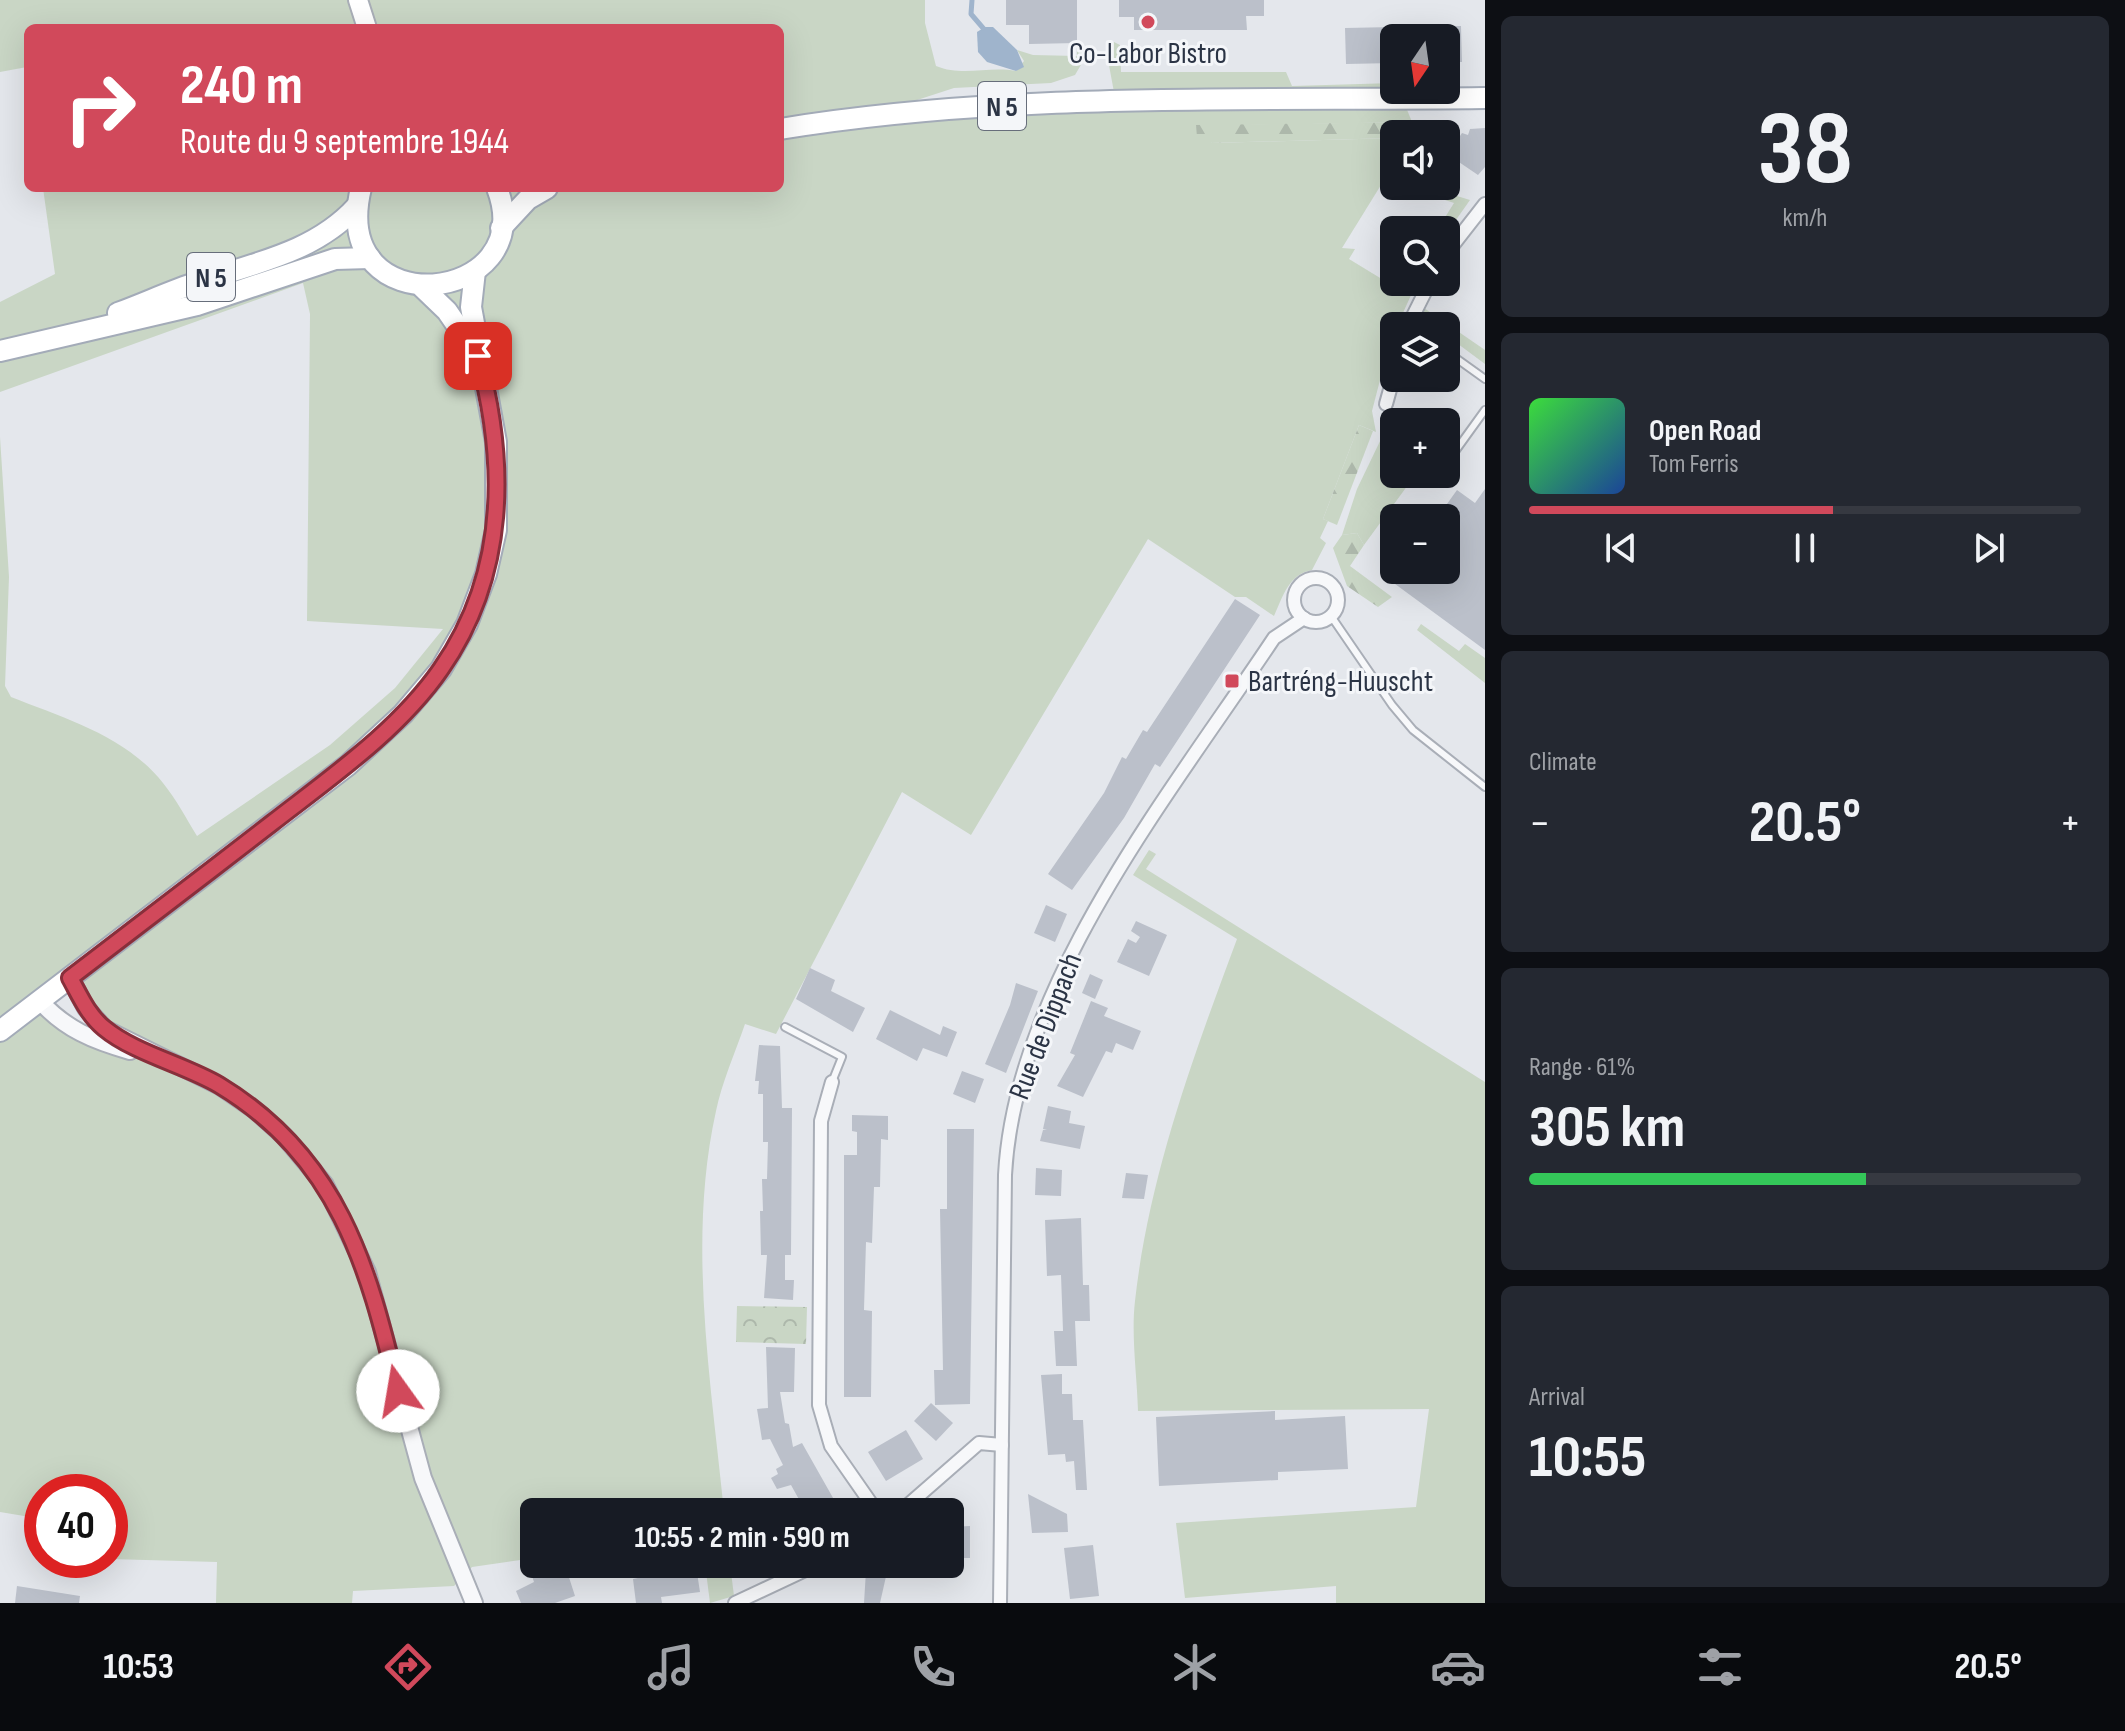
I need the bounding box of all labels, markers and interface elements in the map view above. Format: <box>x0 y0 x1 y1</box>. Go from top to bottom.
marker: Co-Labor Bistro <box>1139 13 1157 31</box>
north arrow <box>1380 24 1460 104</box>
map controls <box>1380 24 1460 584</box>
place label: Co-Labor Bistro <box>1069 36 1227 72</box>
text: 240 m <box>180 53 303 120</box>
icon: right <box>48 56 152 160</box>
road number: N 5 <box>978 82 1026 130</box>
text: 38 <box>1757 88 1853 213</box>
button: sound <box>1380 120 1460 200</box>
text: Route du 9 septembre 1944 <box>180 121 509 164</box>
text: km/h <box>1783 203 1827 234</box>
button: search <box>1380 216 1460 296</box>
road number: N 5 <box>187 253 235 301</box>
button: layers <box>1380 312 1460 392</box>
pin <box>444 322 512 390</box>
icon: arrive <box>456 334 500 378</box>
button: + <box>1380 408 1460 488</box>
text: Open Road <box>1649 413 1761 449</box>
text: Tom Ferris <box>1649 449 1739 480</box>
button: − <box>1380 504 1460 584</box>
icon: previous <box>1599 526 1643 570</box>
icon: pause <box>1783 526 1827 570</box>
icon: next <box>1967 526 2011 570</box>
place label: Bartréng-Huuscht <box>1248 664 1433 700</box>
marker: Bartréng-Huuscht <box>1223 672 1241 690</box>
text: Climate <box>1529 747 1597 778</box>
text: 20.5° <box>1749 787 1861 859</box>
text: − <box>1529 797 1551 850</box>
text: + <box>2059 797 2081 850</box>
street label: Rue de Dippach <box>1002 948 1090 1105</box>
text: Range · 61% <box>1529 1052 1635 1083</box>
text: 305 km <box>1529 1092 1685 1164</box>
position arrow <box>356 1349 440 1433</box>
text: Arrival <box>1529 1382 1585 1413</box>
text: 10:55 <box>1529 1422 1646 1494</box>
speed limit sign: 40 <box>24 1474 128 1578</box>
text: 10:55 · 2 min · 590 m <box>634 1520 850 1556</box>
icon: directions <box>380 1639 436 1695</box>
icon: music <box>643 1639 699 1695</box>
icon: phone <box>905 1639 961 1695</box>
icon: climate <box>1167 1639 1223 1695</box>
icon: car <box>1430 1639 1486 1695</box>
icon: filters <box>1692 1639 1748 1695</box>
text: 10:53 <box>103 1646 174 1689</box>
text: 20.5° <box>1954 1646 2022 1689</box>

